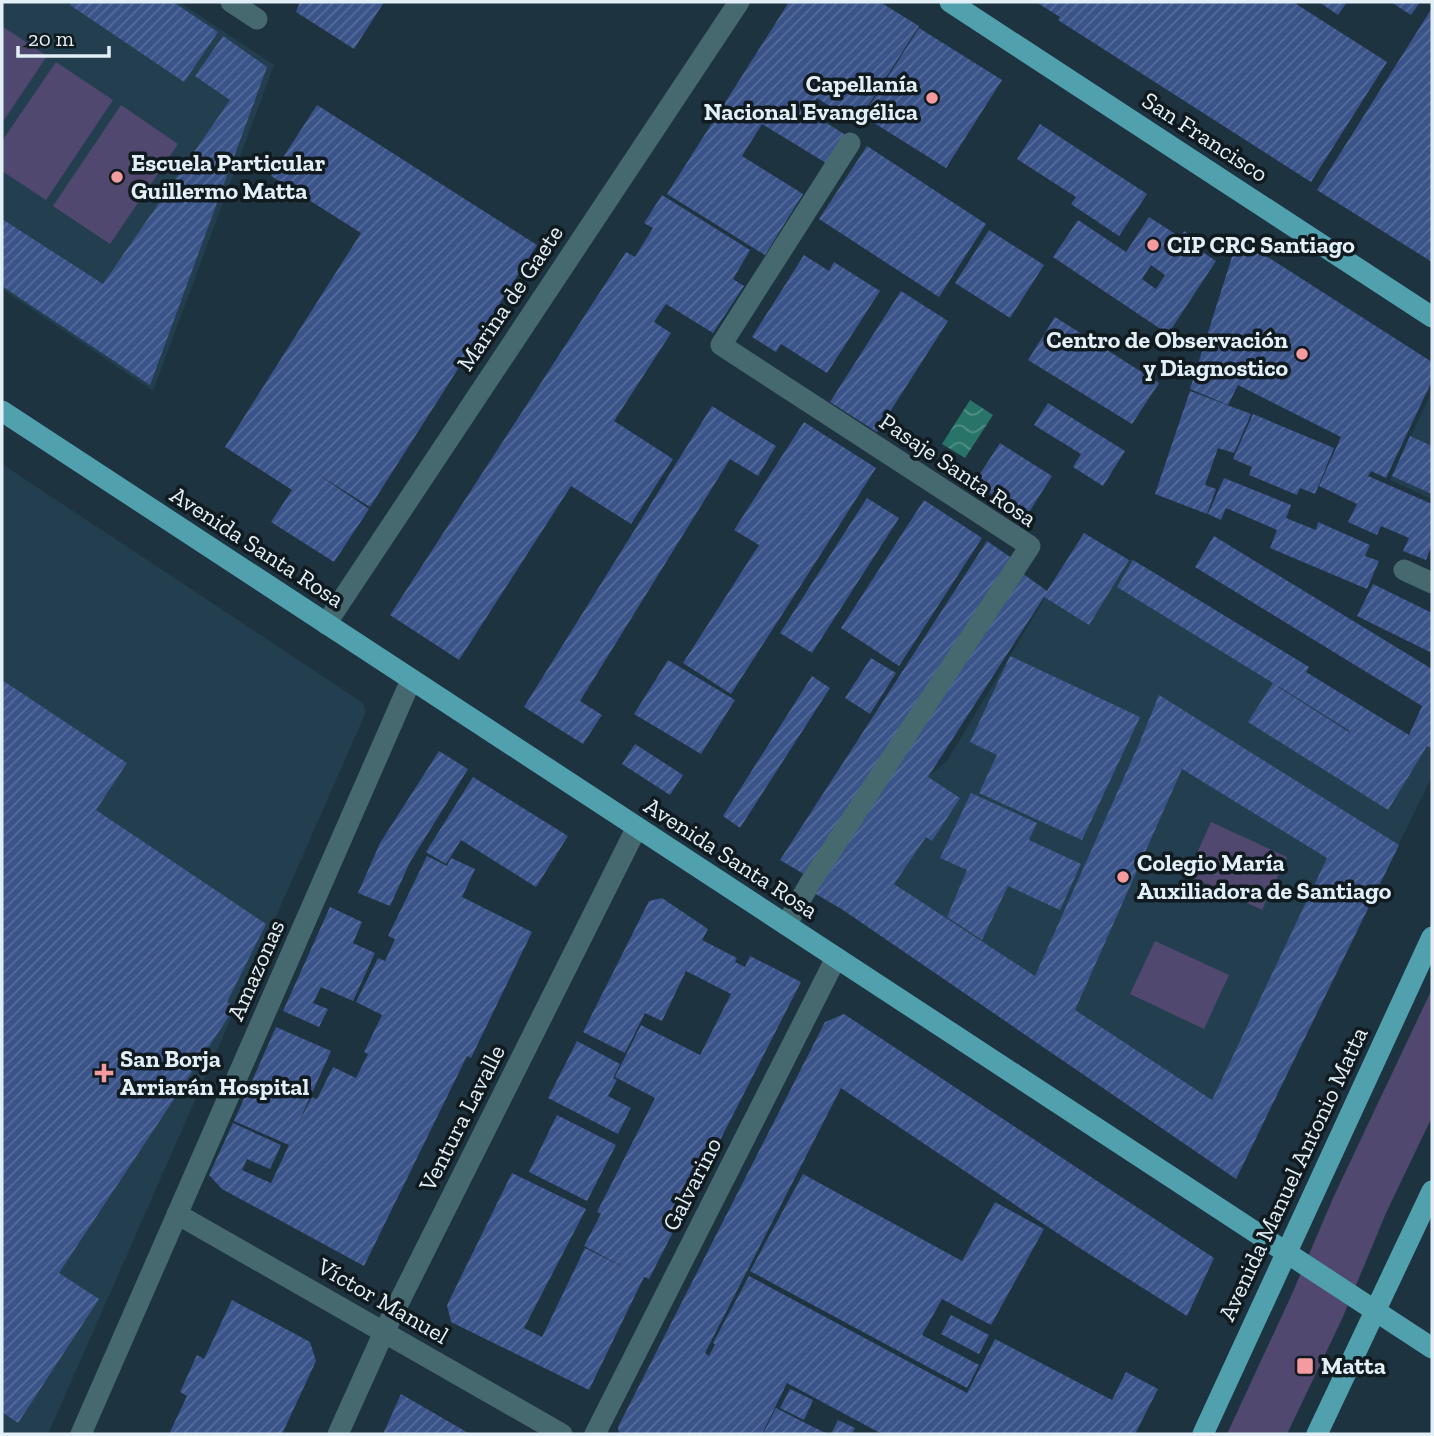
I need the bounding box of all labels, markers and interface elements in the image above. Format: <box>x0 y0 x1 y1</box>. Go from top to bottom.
scale bar <box>18 14 108 58</box>
text: 20 m <box>28 26 74 51</box>
place label: Capellanía Nacional Evangélica <box>704 69 918 126</box>
street label: San Francisco <box>1137 85 1274 188</box>
marker: Capellanía Nacional Evangélica <box>924 90 940 106</box>
place label: Escuela Particular Guillermo Matta <box>131 148 326 205</box>
marker: Escuela Particular Guillermo Matta <box>109 169 125 185</box>
street label: Marina de Gaete <box>450 219 569 376</box>
place label: CIP CRC Santiago <box>1167 230 1355 259</box>
marker: CIP CRC Santiago <box>1145 237 1161 253</box>
place label: Centro de Observación y Diagnostico <box>1046 325 1288 382</box>
marker: Centro de Observación y Diagnostico <box>1294 346 1310 362</box>
street label: Pasaje Santa Rosa <box>874 406 1043 533</box>
street label: Avenida Santa Rosa <box>165 480 350 614</box>
street label: Avenida Santa Rosa <box>639 791 824 925</box>
place label: Colegio María Auxiliadora de Santiago <box>1137 848 1392 905</box>
marker: Colegio María Auxiliadora de Santiago <box>1115 869 1131 885</box>
street label: Amazonas <box>221 915 291 1025</box>
street label: Avenida Manuel Antonio Matta <box>1212 1022 1374 1325</box>
street label: Ventura Lavalle <box>412 1040 511 1197</box>
place label: San Borja Arriarán Hospital <box>120 1044 309 1101</box>
marker: San Borja Arriarán Hospital <box>94 1063 114 1083</box>
street label: Galvarino <box>656 1132 727 1235</box>
street label: Víctor Manuel <box>312 1251 454 1350</box>
place label: Matta <box>1321 1351 1386 1380</box>
marker: Matta <box>1295 1356 1315 1376</box>

